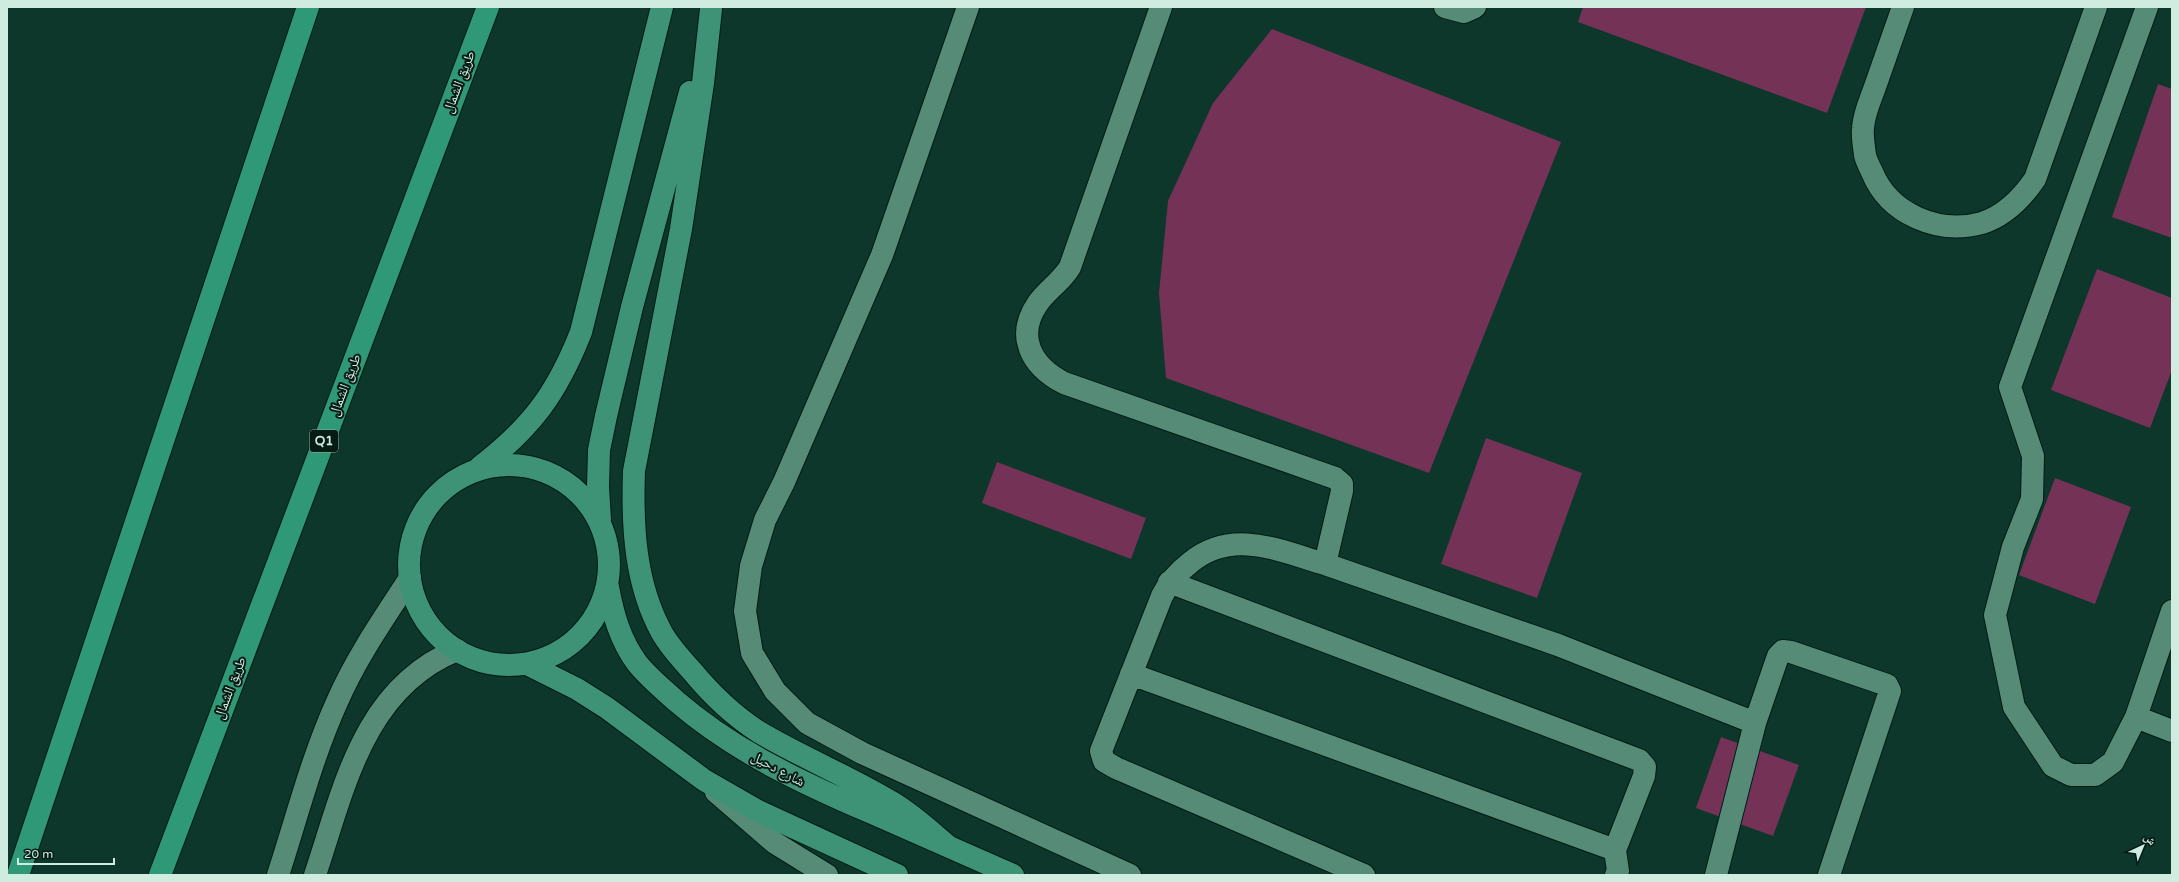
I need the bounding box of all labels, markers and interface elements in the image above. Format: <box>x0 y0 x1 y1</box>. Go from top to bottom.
street label: طريق الشمال <box>439 48 480 116</box>
street label: طريق الشمال <box>325 351 366 419</box>
road number: Q1 <box>310 430 338 452</box>
street label: طريق الشمال <box>210 654 251 722</box>
street label: شارع دحيل <box>748 748 808 791</box>
north arrow <box>2123 826 2163 866</box>
text: ش <box>2140 830 2159 849</box>
scale bar <box>18 840 114 866</box>
text: 20 m <box>24 847 53 861</box>

